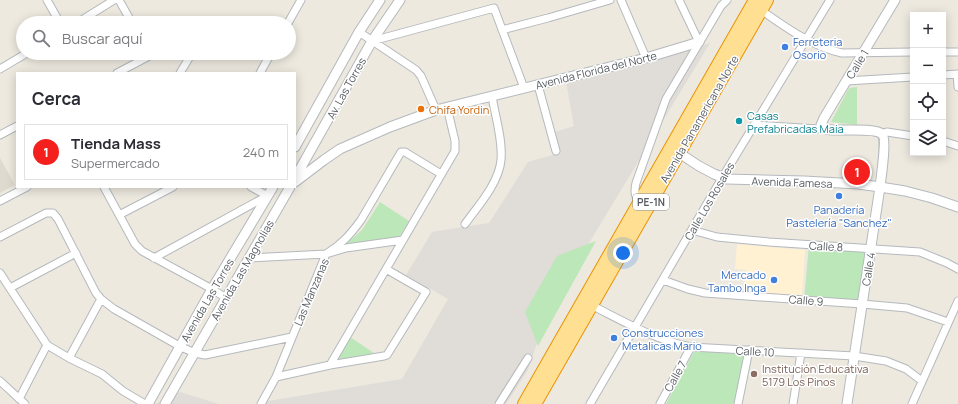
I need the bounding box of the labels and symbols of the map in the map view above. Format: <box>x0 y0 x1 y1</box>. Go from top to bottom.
place label: Ferreteria Osorio <box>793 34 842 62</box>
marker: Ferreteria Osorio <box>780 42 790 52</box>
street label: Calle 1 <box>842 46 872 82</box>
street label: Avenida Florida del Norte <box>534 48 659 92</box>
street label: Avenida Panamericana Norte <box>656 52 742 186</box>
street label: Av. Las Torres <box>323 54 369 121</box>
place label: Chifa Yordin <box>429 102 489 117</box>
marker: Chifa Yordin <box>416 104 426 114</box>
place label: Casas Prefabricadas Maia <box>747 108 844 136</box>
marker: Casas Prefabricadas Maia <box>734 116 744 126</box>
pin: 1 <box>844 157 870 187</box>
street label: Calle Los Rosales <box>681 159 738 243</box>
street label: Avenida Famesa <box>751 173 833 191</box>
marker: Panadería Pastelería "Sanchez" <box>834 191 844 201</box>
road number: PE-1N <box>633 194 669 210</box>
place label: Panadería Pastelería "Sanchez" <box>786 202 892 230</box>
street label: Avenida Las Magnolias <box>207 217 277 323</box>
street label: Calle 8 <box>809 238 843 254</box>
your location <box>613 243 633 263</box>
street label: Calle 4 <box>858 251 878 287</box>
street label: Avenida Las Torres <box>177 255 237 344</box>
street label: Las Manzanas <box>290 256 332 328</box>
place label: Mercado Tambo Inga <box>708 267 766 295</box>
marker: Mercado Tambo Inga <box>769 275 779 285</box>
street label: Calle 9 <box>788 291 824 309</box>
place label: Construcciones Metalicas Mario <box>622 325 703 353</box>
marker: Construcciones Metalicas Mario <box>609 333 619 343</box>
street label: Calle 10 <box>735 342 775 360</box>
street label: Calle 7 <box>660 358 690 394</box>
place label: Institución Educativa 5179 Los Pinos <box>762 361 868 389</box>
marker: Institución Educativa 5179 Los Pinos <box>749 369 759 379</box>

